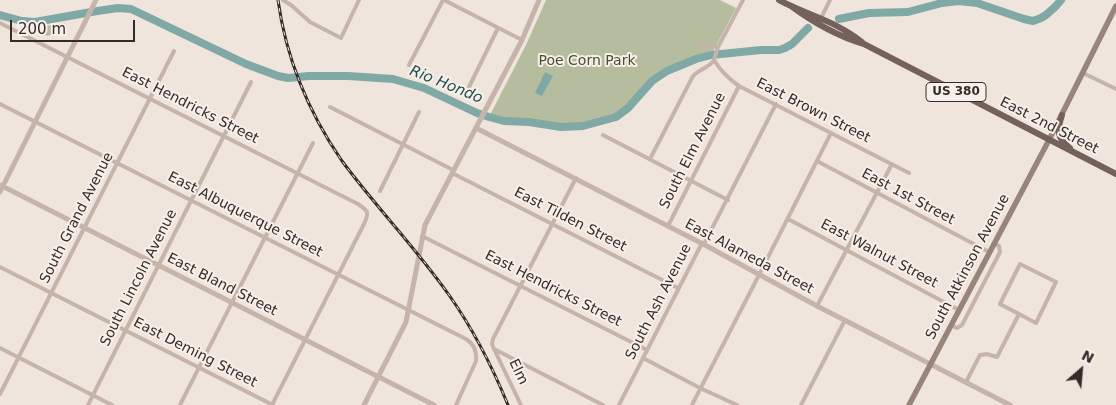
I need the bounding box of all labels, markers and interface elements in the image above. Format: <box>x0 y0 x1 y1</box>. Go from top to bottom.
scale bar <box>12 10 138 42</box>
text: 200 m <box>18 20 66 38</box>
park label: Poe Corn Park <box>538 53 636 69</box>
water label: Rio Hondo <box>407 62 485 108</box>
street label: East Hendricks Street <box>119 64 261 148</box>
street label: East Brown Street <box>753 75 873 147</box>
road number: US 380 <box>926 82 986 101</box>
street label: South Elm Avenue <box>656 90 730 212</box>
street label: East 2nd Street <box>997 94 1101 158</box>
street label: South Grand Avenue <box>37 150 117 286</box>
street label: East 1st Street <box>858 165 958 229</box>
street label: East Albuquerque Street <box>165 169 325 261</box>
street label: East Tilden Street <box>511 184 629 256</box>
street label: South Atkinson Avenue <box>923 192 1013 342</box>
street label: South Lincoln Avenue <box>97 207 181 349</box>
street label: East Alameda Street <box>682 216 816 298</box>
street label: East Walnut Street <box>818 216 940 292</box>
street label: South Ash Avenue <box>623 241 695 363</box>
street label: East Hendricks Street <box>482 247 624 331</box>
street label: East Bland Street <box>164 250 280 320</box>
street label: East Deming Street <box>130 315 260 391</box>
north arrow <box>1056 345 1106 395</box>
text: N <box>1079 347 1097 366</box>
street label: Elm <box>505 356 531 388</box>

